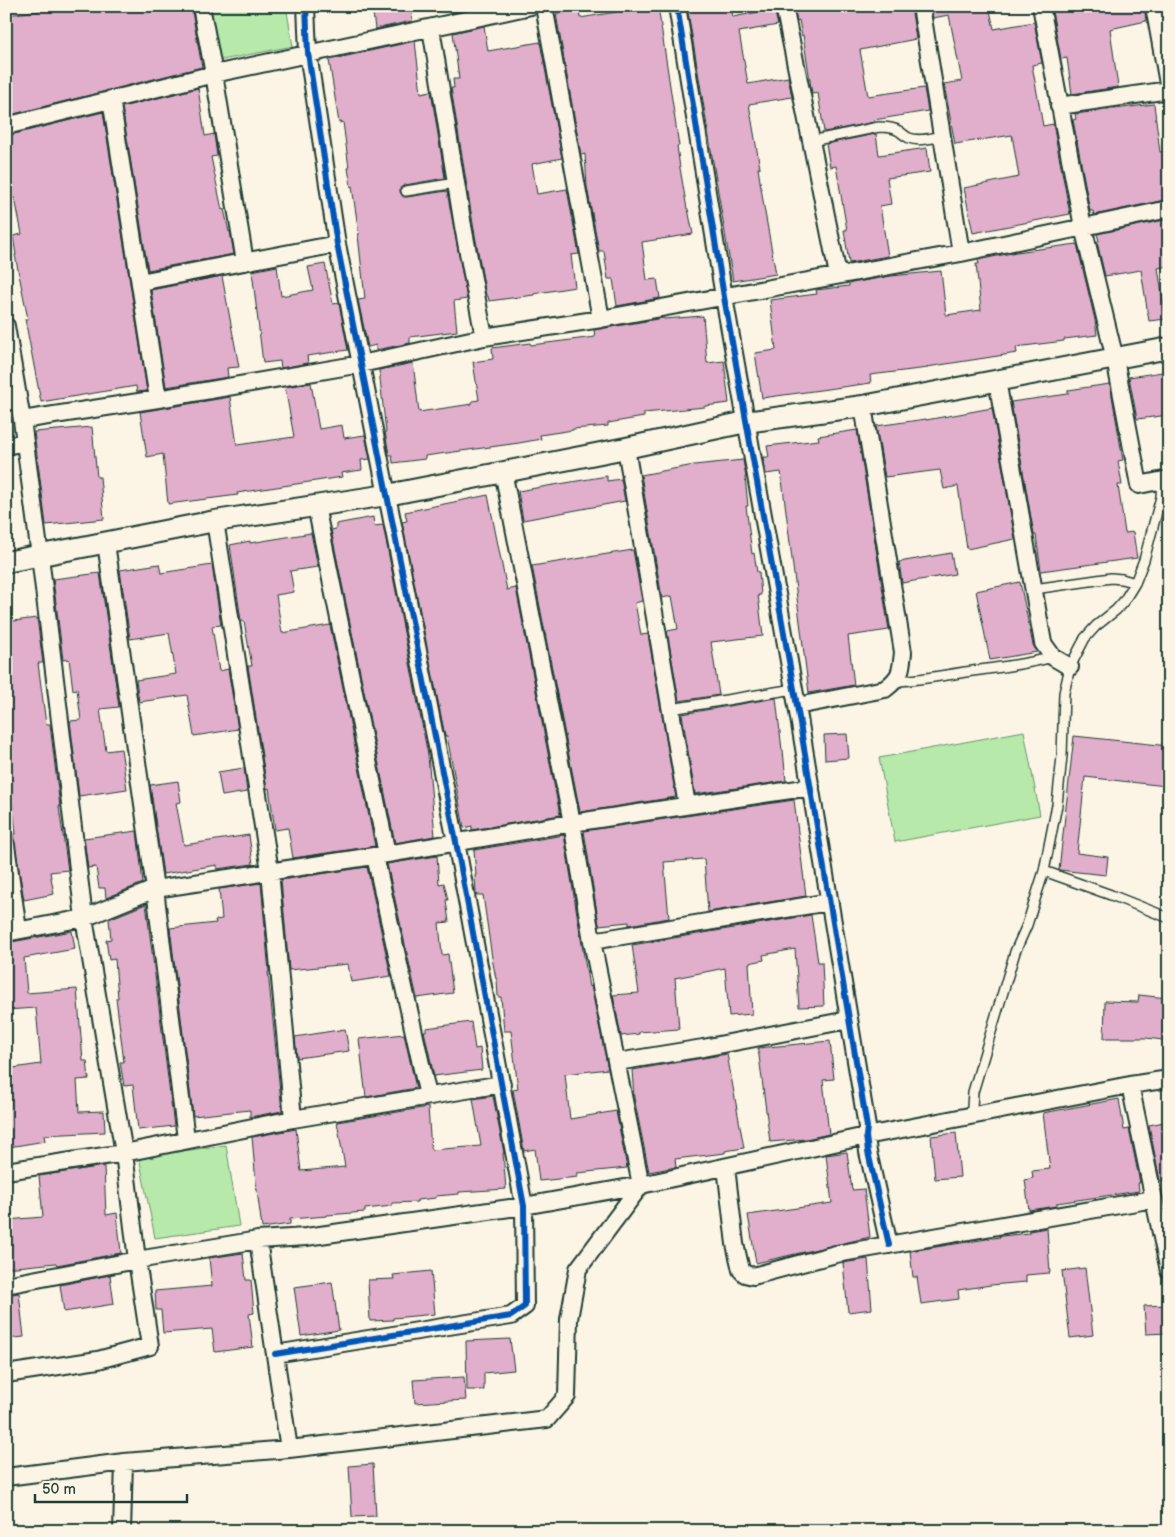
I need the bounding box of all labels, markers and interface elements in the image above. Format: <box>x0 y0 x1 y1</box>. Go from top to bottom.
scale bar <box>35 1472 188 1504</box>
text: 50 m <box>42 1480 76 1499</box>

